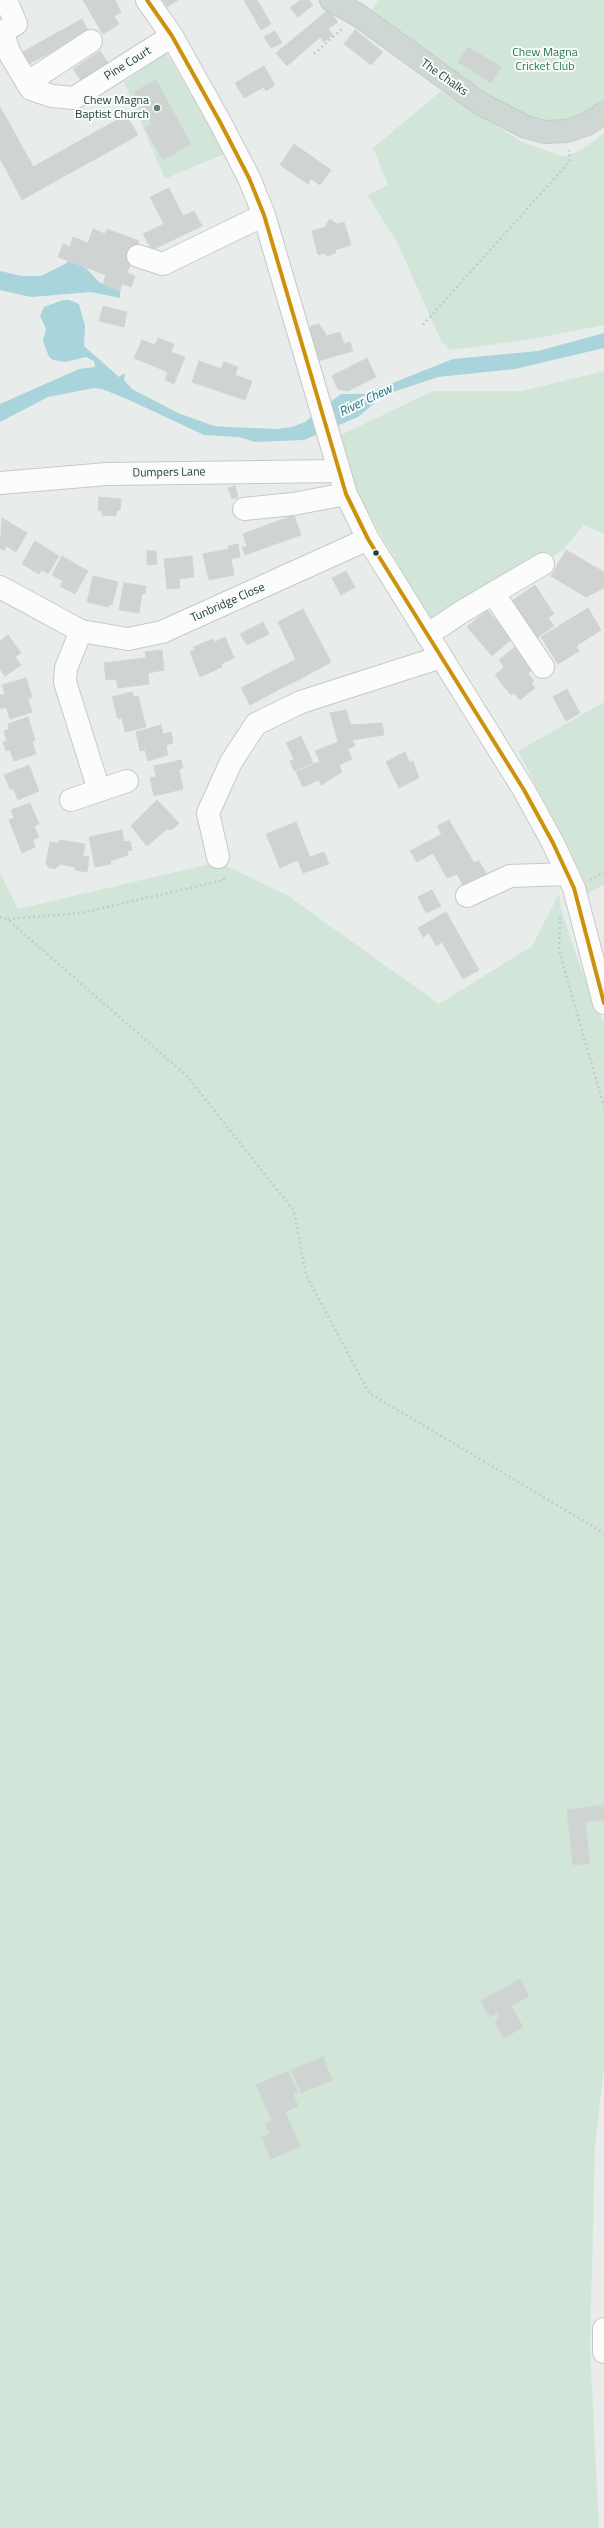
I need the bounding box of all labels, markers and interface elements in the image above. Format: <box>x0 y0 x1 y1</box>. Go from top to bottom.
street label: Pine Court <box>102 44 154 84</box>
park label: Chew Magna Cricket Club <box>512 46 578 74</box>
street label: The Chalks <box>418 56 470 100</box>
place label: Chew Magna Baptist Church <box>75 94 149 122</box>
marker: Chew Magna Baptist Church <box>152 103 162 113</box>
water label: River Chew <box>337 381 395 421</box>
street label: Dumpers Lane <box>132 465 206 481</box>
unlabelled marker <box>371 548 381 558</box>
street label: Tunbridge Close <box>189 580 267 626</box>

